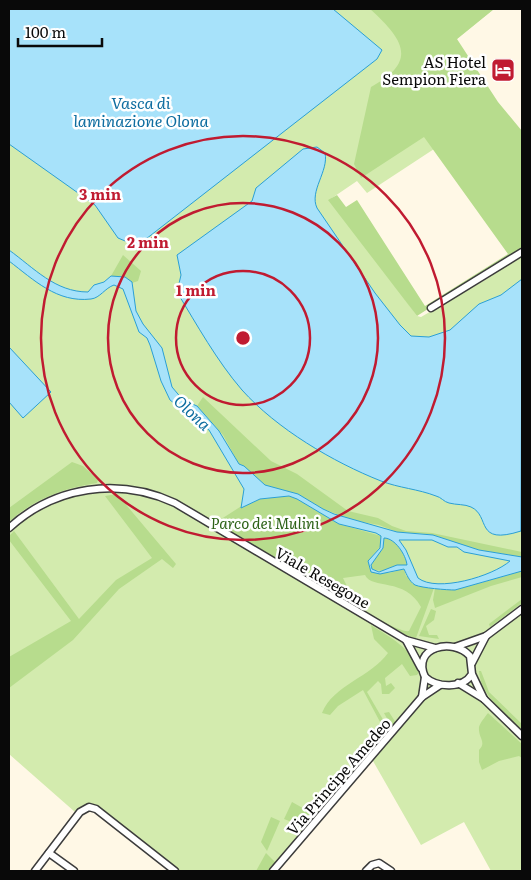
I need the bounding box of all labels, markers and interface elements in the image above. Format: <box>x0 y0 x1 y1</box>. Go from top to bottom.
scale bar <box>18 15 101 47</box>
text: 100 m <box>25 20 66 43</box>
place label: AS Hotel Sempion Fiera <box>382 50 487 90</box>
hotel icon: AS Hotel Sempion Fiera <box>490 57 516 83</box>
water label: Vasca di laminazione Olona <box>73 90 209 132</box>
text: 3 min <box>79 182 122 205</box>
text: 2 min <box>127 230 170 253</box>
text: 1 min <box>176 278 217 301</box>
centre of rings <box>234 329 252 347</box>
water label: Olona <box>169 389 218 436</box>
park label: Parco dei Mulini <box>210 511 320 534</box>
street label: Viale Resegone <box>271 540 375 614</box>
street label: Via Principe Amedeo <box>280 712 396 840</box>

